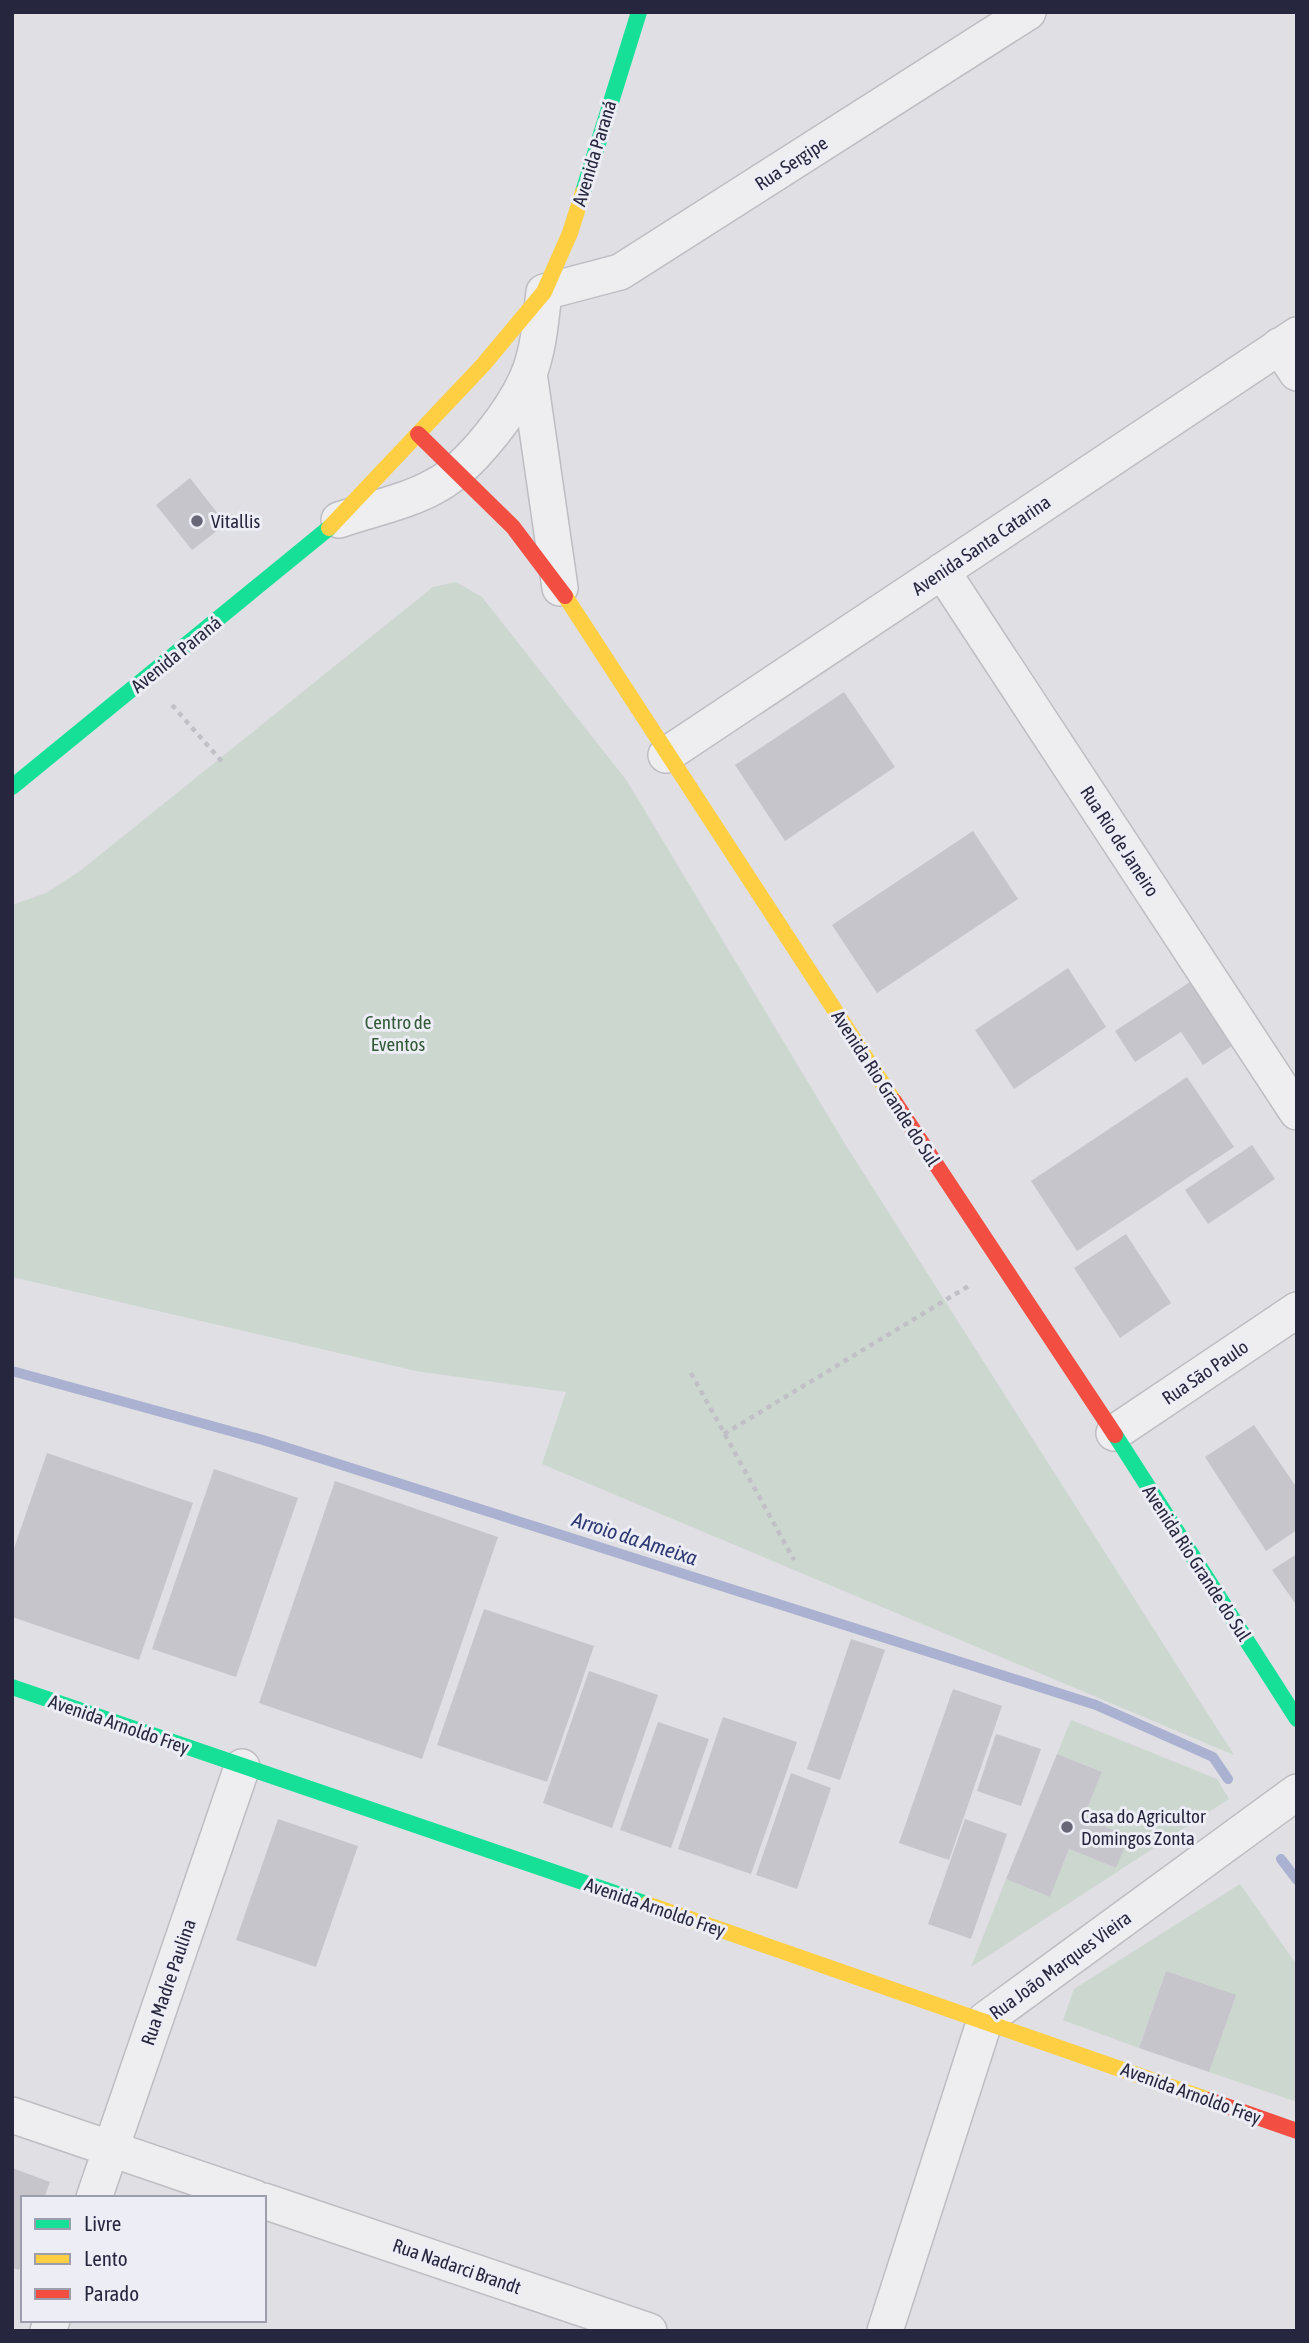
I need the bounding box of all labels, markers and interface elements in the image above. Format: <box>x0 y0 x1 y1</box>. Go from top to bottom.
street label: Avenida Paraná <box>567 97 621 209</box>
street label: Rua Sergipe <box>751 131 831 195</box>
street label: Avenida Santa Catarina <box>908 491 1054 599</box>
place label: Vitallis <box>211 510 260 532</box>
marker: Vitallis <box>189 513 205 529</box>
street label: Avenida Paraná <box>127 611 225 697</box>
street label: Rua Rio de Janeiro <box>1076 782 1164 900</box>
street label: Avenida Rio Grande do Sul <box>827 1006 945 1170</box>
park label: Centro de Eventos <box>365 1011 431 1055</box>
street label: Rua São Paulo <box>1158 1335 1252 1409</box>
street label: Avenida Rio Grande do Sul <box>1138 1481 1256 1645</box>
water label: Arroio da Ameixa <box>569 1506 701 1570</box>
street label: Avenida Arnoldo Frey <box>46 1690 192 1758</box>
place label: Casa do Agricultor Domingos Zonta <box>1081 1805 1206 1849</box>
marker: Casa do Agricultor Domingos Zonta <box>1059 1819 1075 1835</box>
street label: Avenida Arnoldo Frey <box>582 1873 728 1941</box>
street label: Rua João Marques Vieira <box>985 1906 1135 2024</box>
street label: Rua Madre Paulina <box>136 1916 200 2048</box>
street label: Avenida Arnoldo Frey <box>1118 2057 1264 2129</box>
legend <box>21 2196 266 2322</box>
text: Livre <box>84 2211 121 2235</box>
street label: Rua Nadarci Brandt <box>390 2234 524 2298</box>
text: Lento <box>84 2246 128 2270</box>
text: Parado <box>84 2281 139 2305</box>

